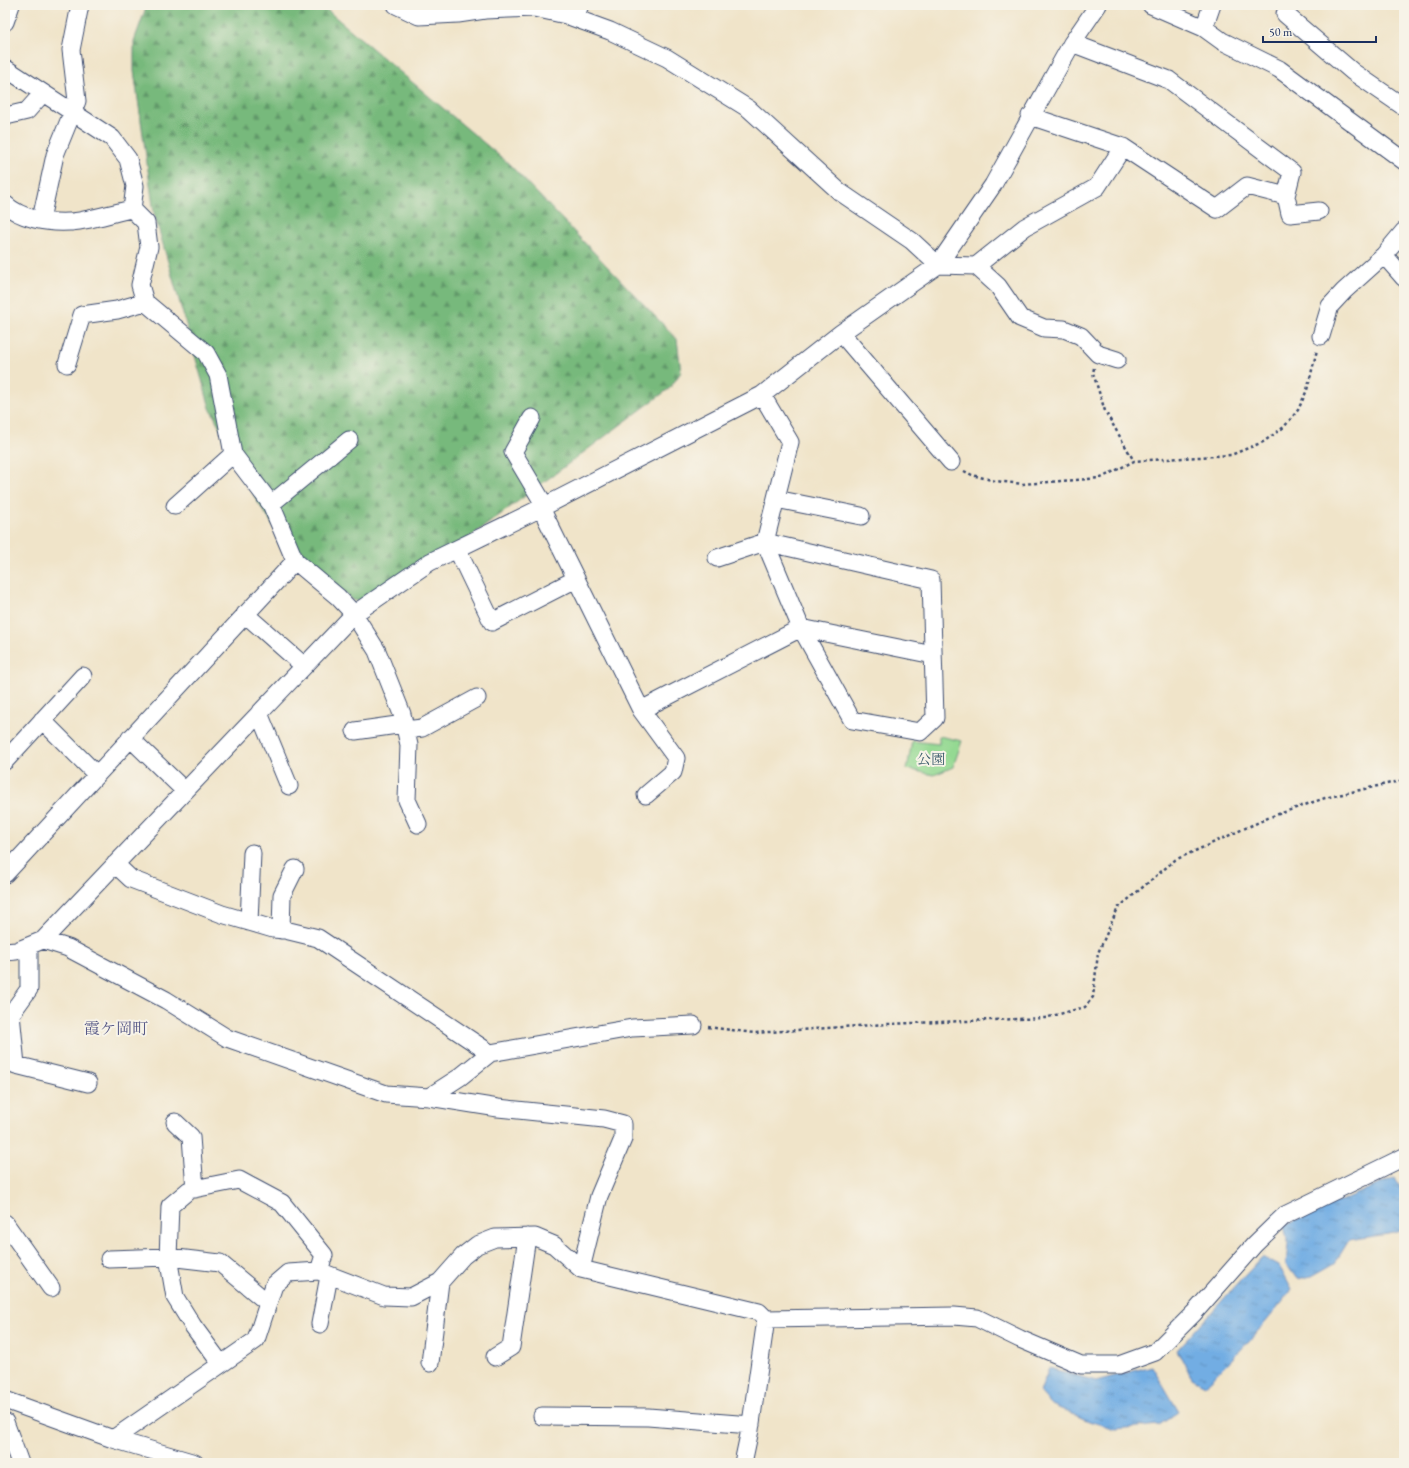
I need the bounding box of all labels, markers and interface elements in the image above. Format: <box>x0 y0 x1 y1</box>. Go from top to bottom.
scale bar <box>1263 18 1376 44</box>
text: 50 m <box>1269 24 1293 40</box>
park label: 公園 <box>917 750 945 768</box>
district label: 霞ケ岡町 <box>84 1018 148 1039</box>

